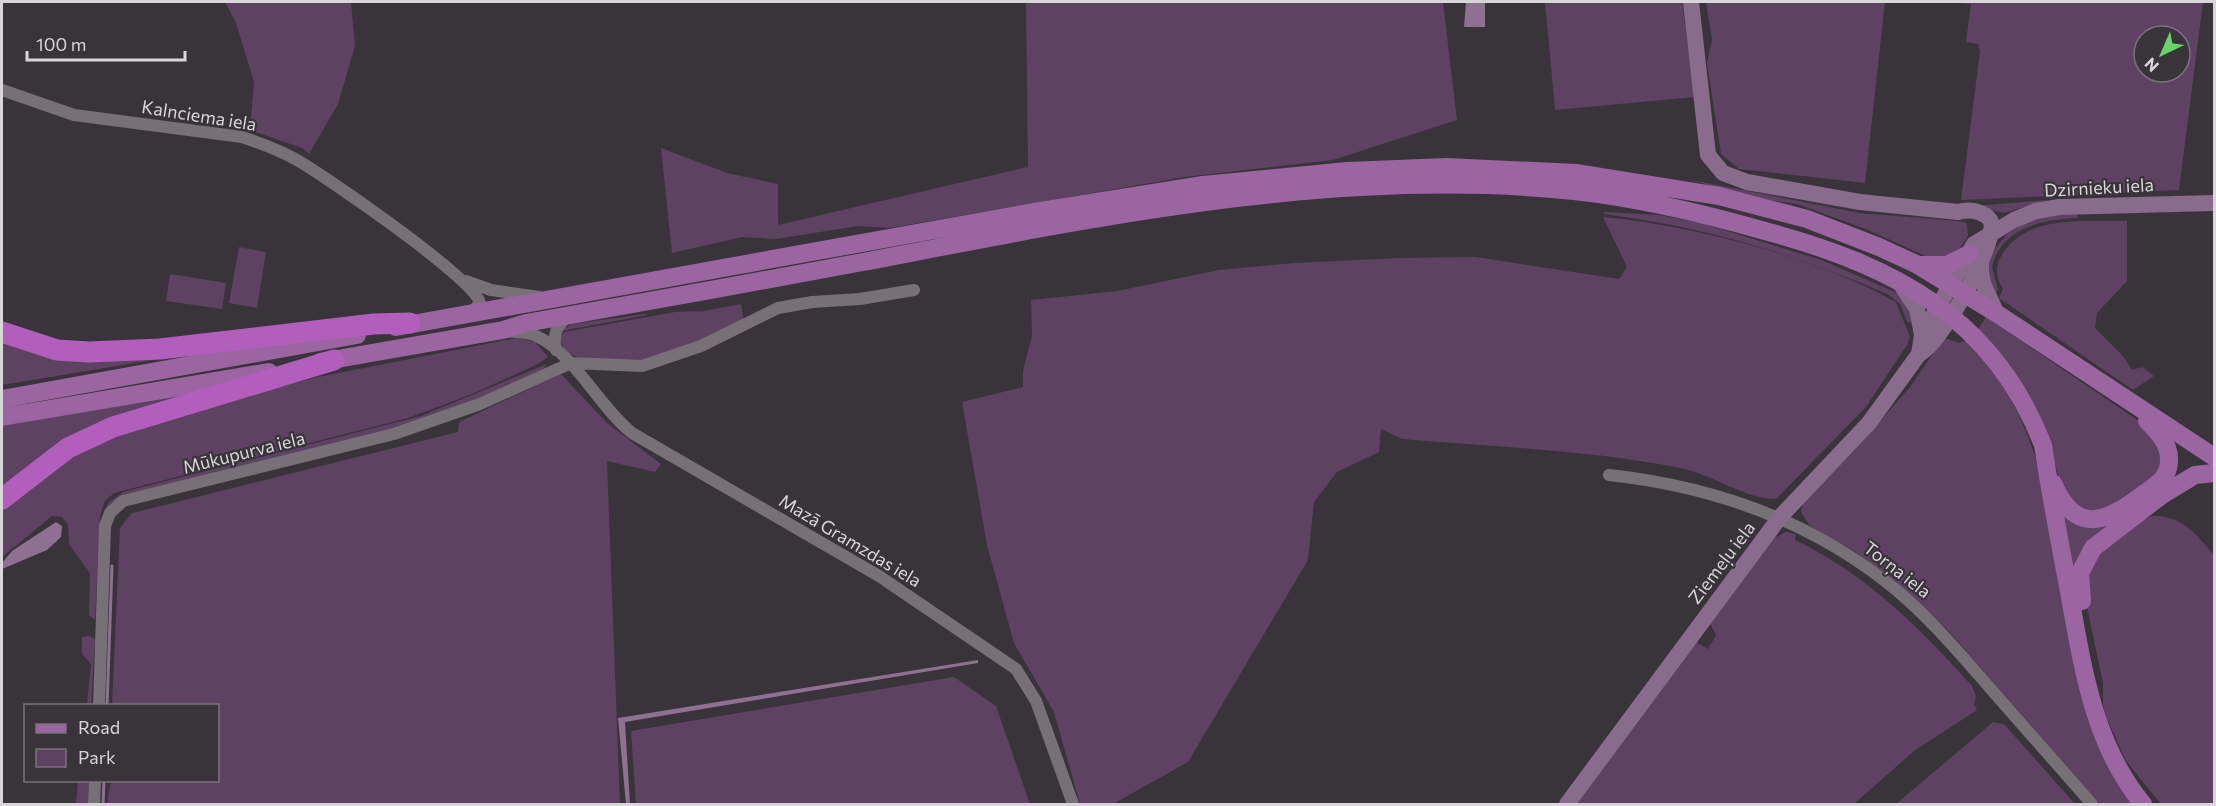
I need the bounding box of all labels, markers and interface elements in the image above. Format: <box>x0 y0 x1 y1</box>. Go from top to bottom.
scale bar <box>27 24 184 62</box>
north arrow <box>2132 24 2192 84</box>
text: 100 m <box>36 33 86 55</box>
text: N <box>2140 54 2162 76</box>
street label: Kalnciema iela <box>140 95 258 135</box>
street label: Dzirnieku iela <box>2044 173 2154 201</box>
street label: Mūkupurva iela <box>180 426 307 478</box>
street label: Mazā Gramzdas iela <box>775 489 926 591</box>
street label: Ziemeļu iela <box>1683 517 1760 609</box>
street label: Torņa iela <box>1859 536 1936 603</box>
legend <box>24 704 219 782</box>
text: Road <box>78 716 120 738</box>
text: Park <box>78 746 116 768</box>

